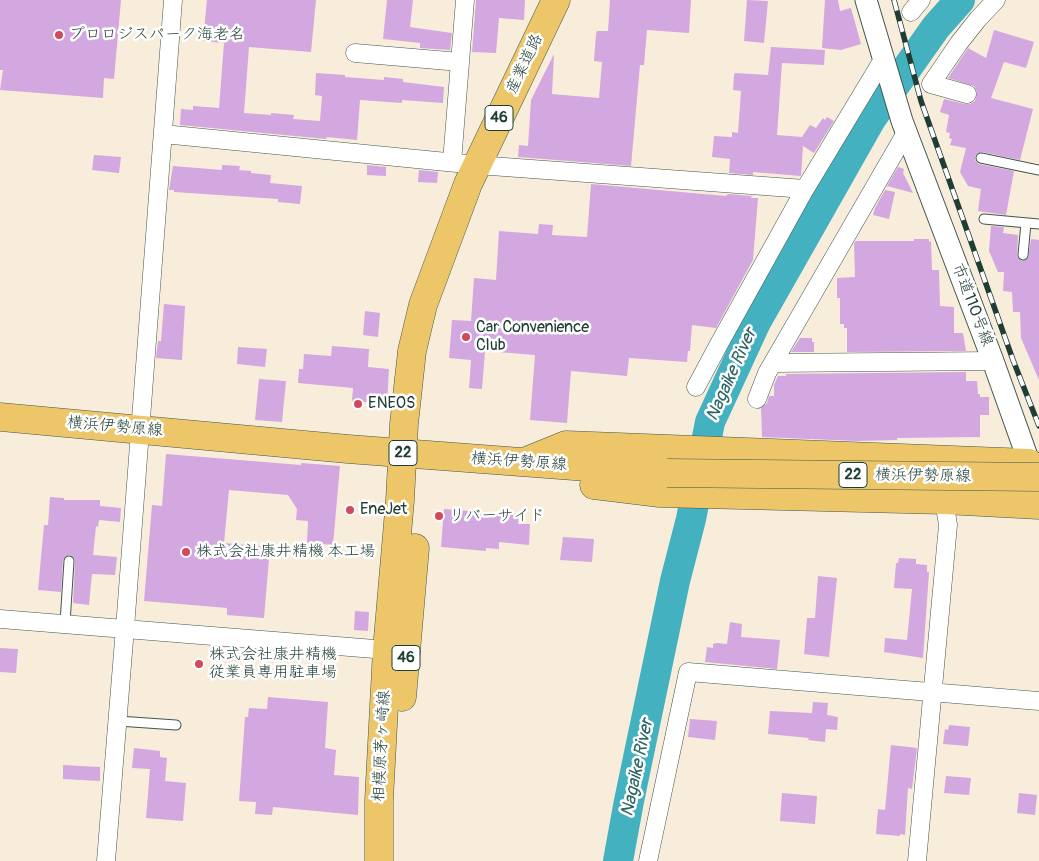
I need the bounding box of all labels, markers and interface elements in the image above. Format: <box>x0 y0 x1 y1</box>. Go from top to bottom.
place label: プロロジスパーク海老名 <box>69 25 245 45</box>
marker: プロロジスパーク海老名 <box>53 29 65 41</box>
street label: 産業道路 <box>503 31 547 97</box>
road number: 46 <box>485 106 513 130</box>
street label: 市道110号線 <box>947 261 997 349</box>
place label: Car Convenience Club <box>476 318 589 356</box>
water label: Nagaike River <box>702 325 762 425</box>
marker: Car Convenience Club <box>460 331 472 343</box>
place label: ENEOS <box>368 394 415 414</box>
marker: ENEOS <box>352 398 364 410</box>
street label: 横浜伊勢原線 <box>66 413 164 441</box>
road number: 22 <box>389 440 417 466</box>
street label: 横浜伊勢原線 <box>470 449 568 475</box>
road number: 22 <box>839 462 867 488</box>
street label: 横浜伊勢原線 <box>875 466 971 486</box>
place label: EneJet <box>360 500 407 520</box>
marker: EneJet <box>344 504 356 516</box>
place label: リバーサイド <box>449 506 545 526</box>
marker: リバーサイド <box>433 510 445 522</box>
place label: 株式会社康井精機 本工場 <box>196 542 375 562</box>
marker: 株式会社康井精機 本工場 <box>180 546 192 558</box>
place label: 株式会社康井精機 従業員専用駐車場 <box>209 645 337 683</box>
road number: 46 <box>392 646 420 670</box>
marker: 株式会社康井精機 従業員専用駐車場 <box>193 658 205 670</box>
street label: 相模原茅ヶ崎線 <box>369 690 395 802</box>
water label: Nagaike River <box>617 717 659 819</box>

